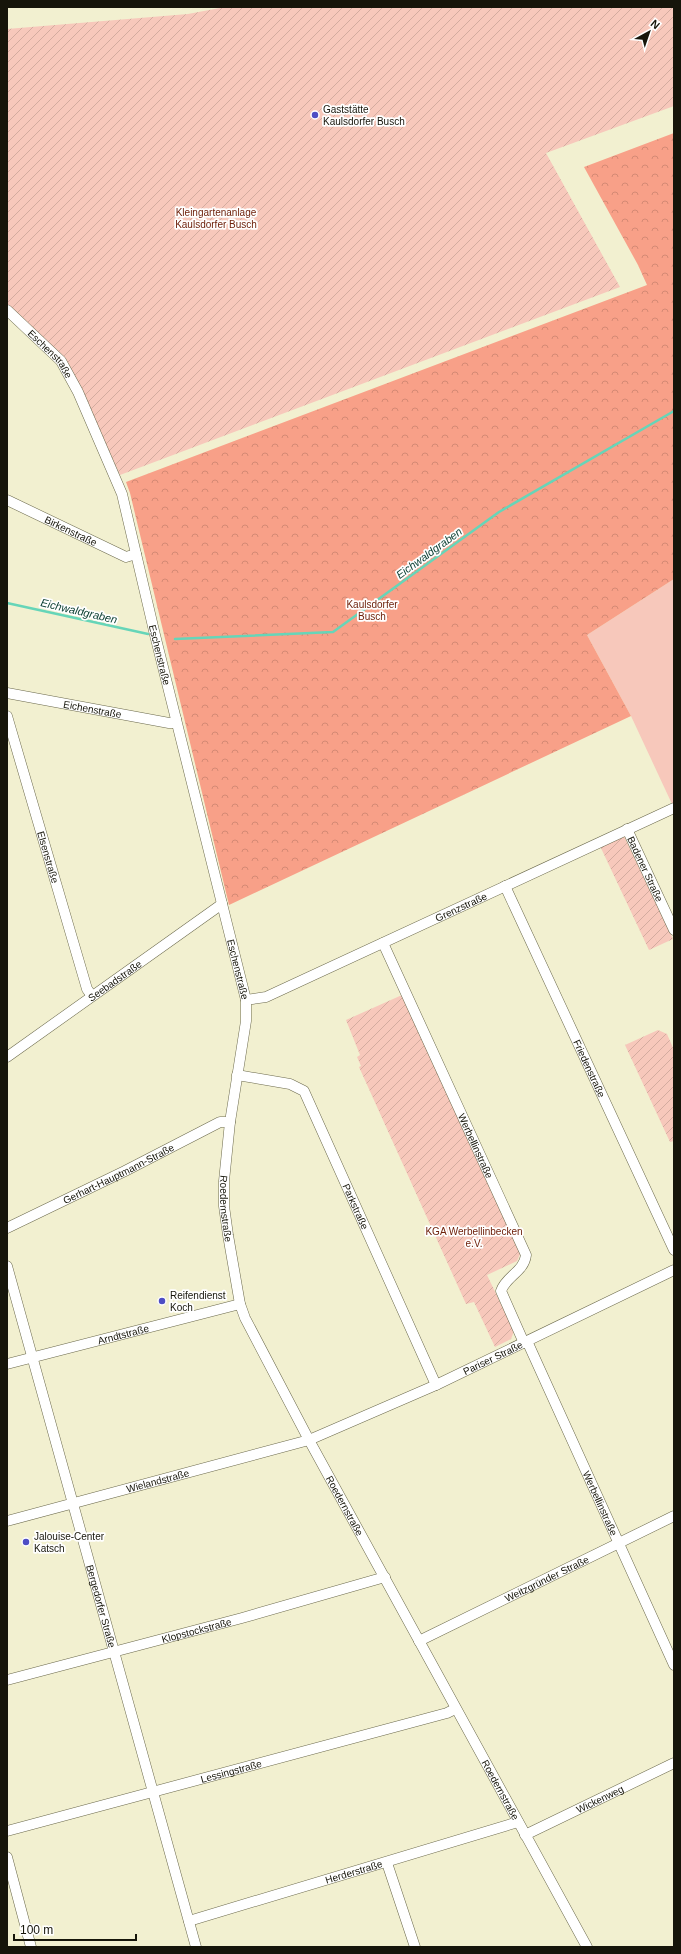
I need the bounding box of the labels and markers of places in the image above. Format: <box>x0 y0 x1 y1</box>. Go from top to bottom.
place label: Gaststätte Kaulsdorfer Busch <box>323 104 405 127</box>
marker: Gaststätte Kaulsdorfer Busch <box>310 110 320 120</box>
place label: Reifendienst Koch <box>170 1290 226 1313</box>
marker: Reifendienst Koch <box>157 1296 167 1306</box>
place label: Jalouise-Center Katsch <box>34 1531 105 1554</box>
marker: Jalouise-Center Katsch <box>21 1537 31 1547</box>

